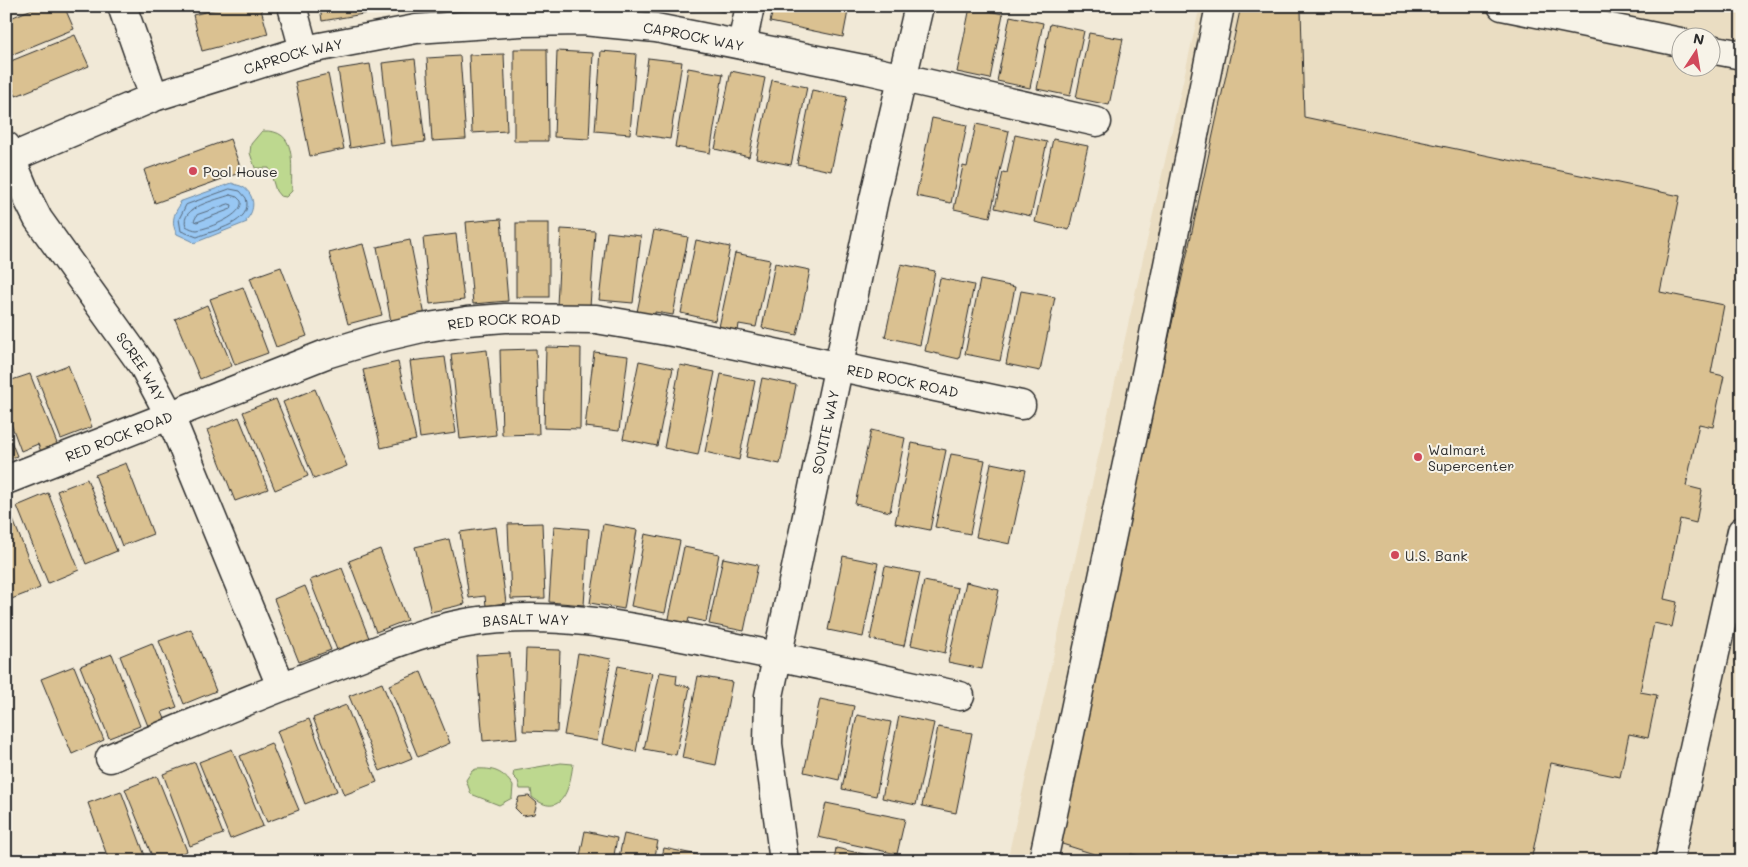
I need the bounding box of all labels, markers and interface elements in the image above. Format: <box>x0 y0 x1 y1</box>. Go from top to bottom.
street label: CAPROCK WAY <box>642 17 746 55</box>
north arrow <box>1670 28 1720 78</box>
text: N <box>1692 28 1706 49</box>
street label: CAPROCK WAY <box>241 33 344 78</box>
place label: Pool House <box>203 162 278 181</box>
marker: Pool House <box>187 165 199 177</box>
street label: RED ROCK ROAD <box>446 308 561 333</box>
street label: SCREE WAY <box>112 328 170 405</box>
street label: RED ROCK ROAD <box>845 359 960 401</box>
street label: SOVITE WAY <box>807 388 843 476</box>
street label: RED ROCK ROAD <box>62 406 175 465</box>
place label: Walmart Supercenter <box>1428 440 1514 475</box>
marker: Walmart Supercenter <box>1412 451 1424 463</box>
place label: U.S. Bank <box>1405 546 1468 565</box>
marker: U.S. Bank <box>1389 549 1401 561</box>
street label: BASALT WAY <box>481 608 570 630</box>

